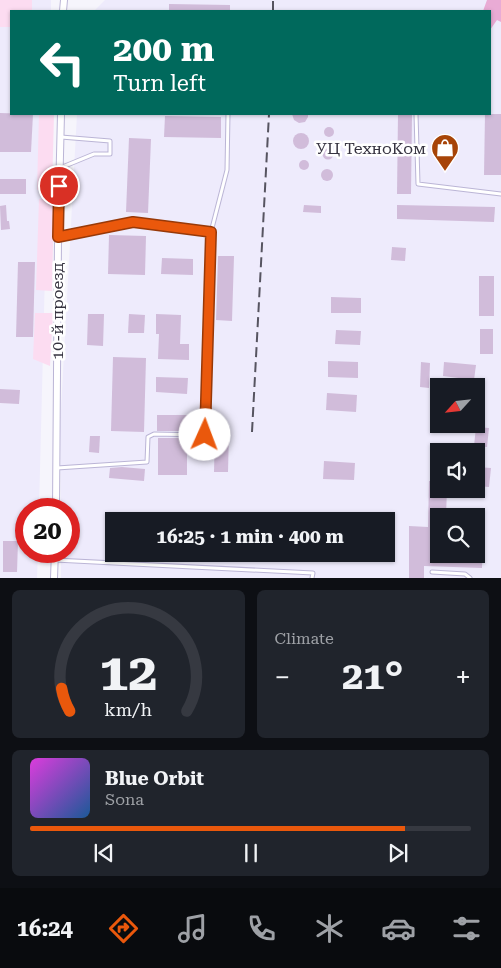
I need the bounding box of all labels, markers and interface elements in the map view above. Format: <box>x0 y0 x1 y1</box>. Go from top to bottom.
text: 200 m <box>113 29 214 70</box>
icon: left <box>30 30 95 95</box>
text: Turn left <box>113 71 206 96</box>
shop icon: УЦ ТехноКом <box>430 133 460 172</box>
place label: УЦ ТехноКом <box>316 139 426 158</box>
pin <box>38 165 80 207</box>
icon: arrive <box>45 172 73 200</box>
street label: 10-й проезд <box>48 262 67 360</box>
north arrow <box>430 378 485 432</box>
map controls <box>430 378 485 563</box>
position arrow <box>178 408 230 460</box>
button: sound <box>430 443 485 498</box>
speed limit sign: 20 <box>15 498 80 563</box>
button: search <box>430 508 485 563</box>
text: 16:25 · 1 min · 400 m <box>156 525 344 548</box>
text: Climate <box>275 629 334 648</box>
text: 12 <box>99 642 157 703</box>
text: 21° <box>342 654 403 698</box>
text: − <box>275 661 290 694</box>
text: + <box>455 661 471 694</box>
text: km/h <box>104 699 153 720</box>
text: Blue Orbit <box>105 767 204 790</box>
text: Sona <box>105 790 144 809</box>
icon: previous <box>90 839 118 867</box>
icon: pause <box>237 839 265 867</box>
icon: next <box>384 839 412 867</box>
icon: directions <box>106 911 141 946</box>
icon: music <box>175 911 210 946</box>
icon: phone <box>244 911 279 946</box>
icon: climate <box>312 911 347 946</box>
icon: car <box>381 911 416 946</box>
icon: filters <box>449 911 484 946</box>
text: 16:24 <box>17 916 73 941</box>

